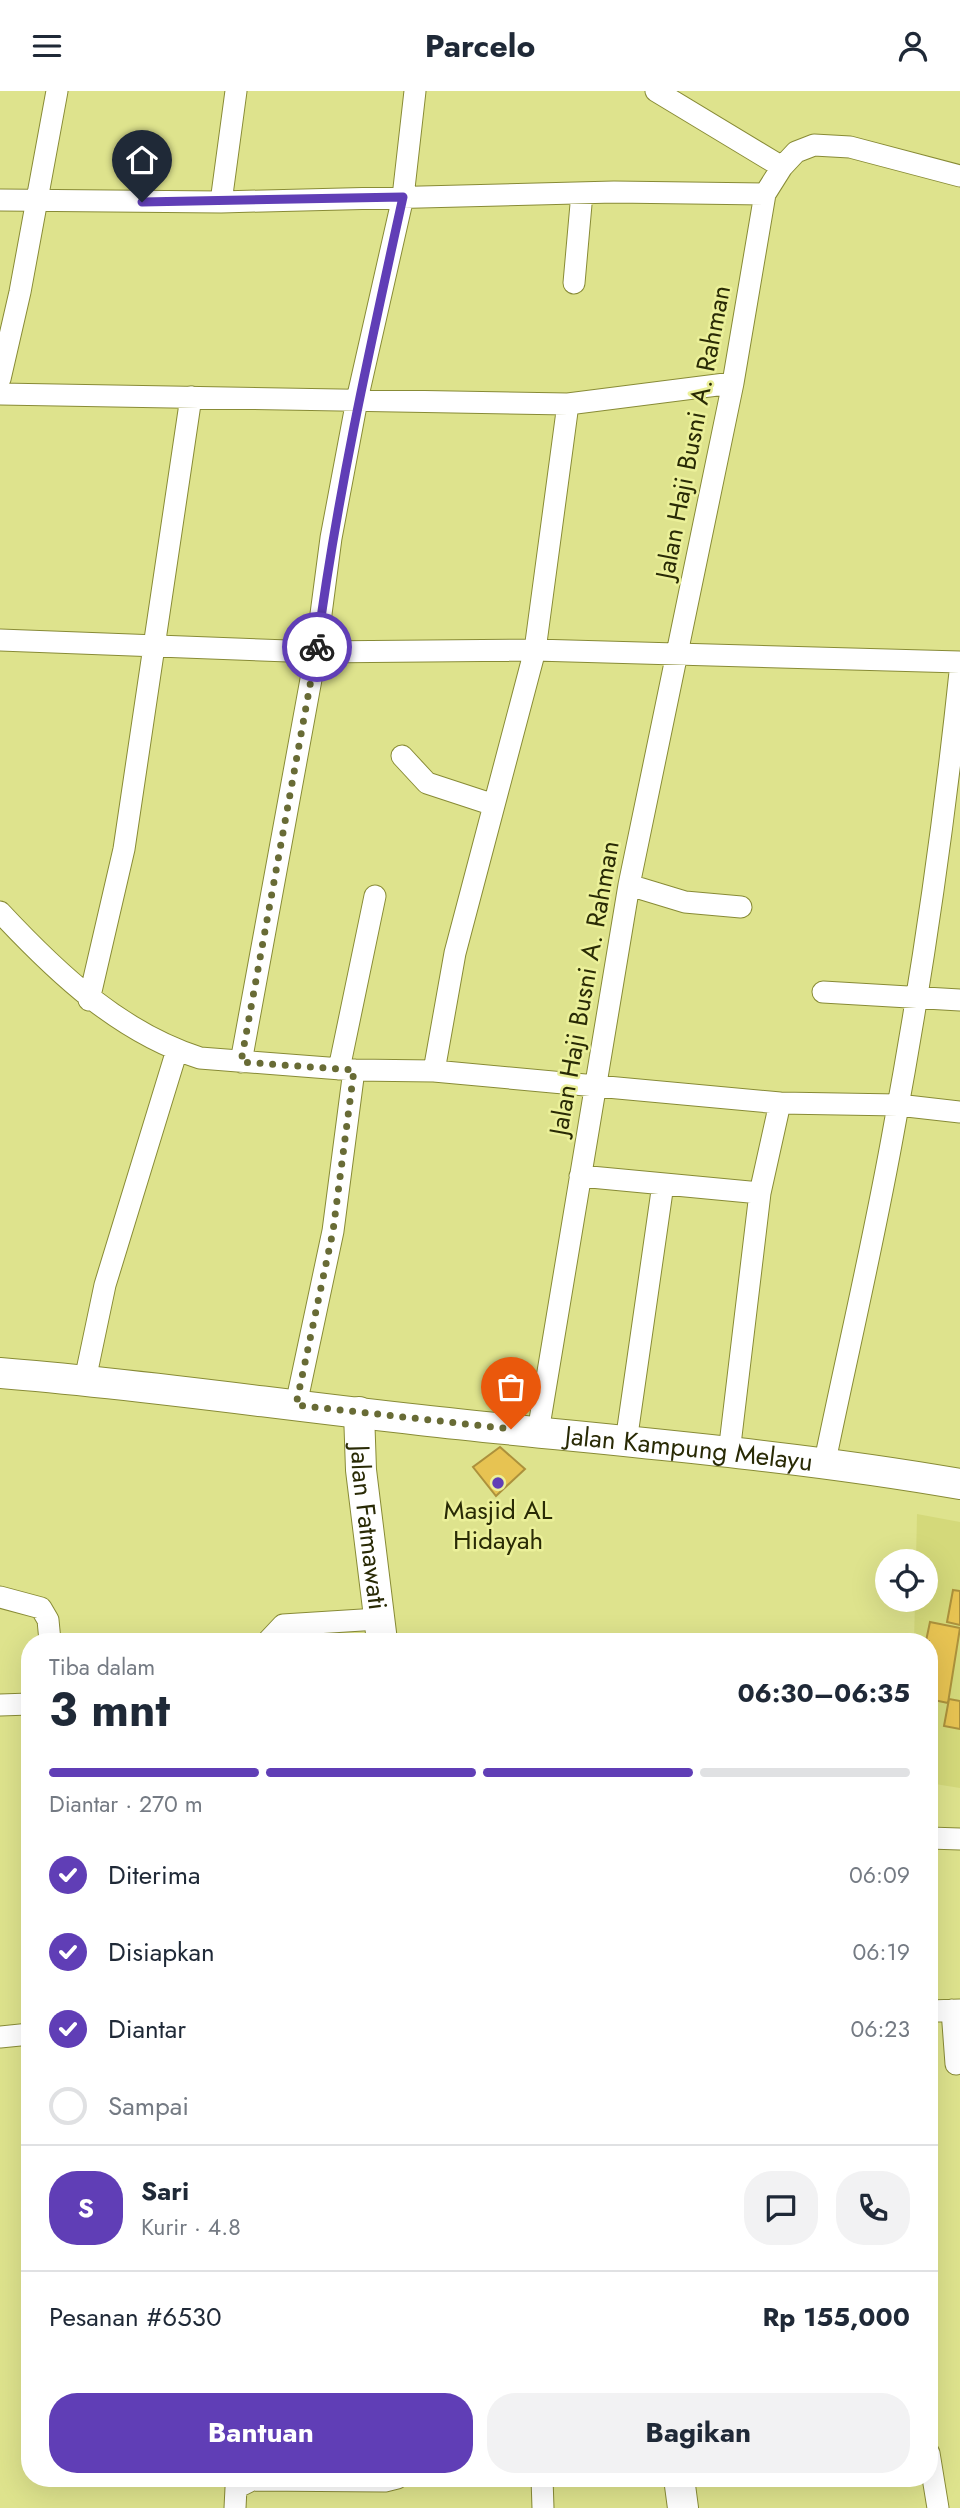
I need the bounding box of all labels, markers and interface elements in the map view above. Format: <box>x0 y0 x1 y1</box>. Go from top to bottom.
text: Parcelo <box>425 23 535 69</box>
icon: menu <box>28 27 66 65</box>
icon: person <box>894 27 932 65</box>
pin <box>112 130 172 202</box>
icon: home <box>123 141 161 179</box>
street label: Jalan Haji Busni A. Rahman <box>645 282 740 585</box>
courier <box>282 612 352 682</box>
icon: bike <box>298 628 336 666</box>
street label: Jalan Haji Busni A. Rahman <box>539 838 629 1141</box>
pin <box>481 1357 541 1429</box>
icon: bag <box>492 1368 530 1406</box>
street label: Jalan Kampung Melayu <box>560 1416 815 1481</box>
street label: Jalan Fatmawati <box>341 1442 397 1612</box>
marker: Masjid AL Hidayah <box>490 1475 506 1491</box>
place label: Masjid AL Hidayah <box>444 1491 553 1559</box>
map controls <box>875 1549 938 1612</box>
button: locate <box>875 1549 938 1612</box>
text: Tiba dalam <box>49 1650 155 1684</box>
text: 06:30–06:35 <box>737 1674 910 1712</box>
text: 3 mnt <box>49 1677 170 1743</box>
text: Diantar · 270 m <box>49 1787 203 1821</box>
icon: check <box>49 1856 87 1894</box>
text: Diterima <box>108 1856 201 1894</box>
text: 06:09 <box>849 1858 910 1892</box>
icon: check <box>49 1933 87 1971</box>
text: Disiapkan <box>108 1933 215 1971</box>
text: 06:19 <box>852 1935 910 1969</box>
icon: check <box>49 2010 87 2048</box>
text: Diantar <box>108 2010 186 2048</box>
text: 06:23 <box>850 2012 910 2046</box>
text: Sampai <box>108 2087 189 2125</box>
button: chat <box>744 2171 818 2245</box>
button: phone <box>836 2171 910 2245</box>
text: Sari <box>141 2172 189 2210</box>
text: S <box>78 2189 94 2227</box>
text: Kurir · 4.8 <box>141 2210 241 2244</box>
text: Pesanan #6530 <box>49 2298 222 2336</box>
text: Rp 155,000 <box>763 2298 910 2336</box>
button: Bantuan <box>49 2393 473 2473</box>
button: Bagikan <box>487 2393 910 2473</box>

